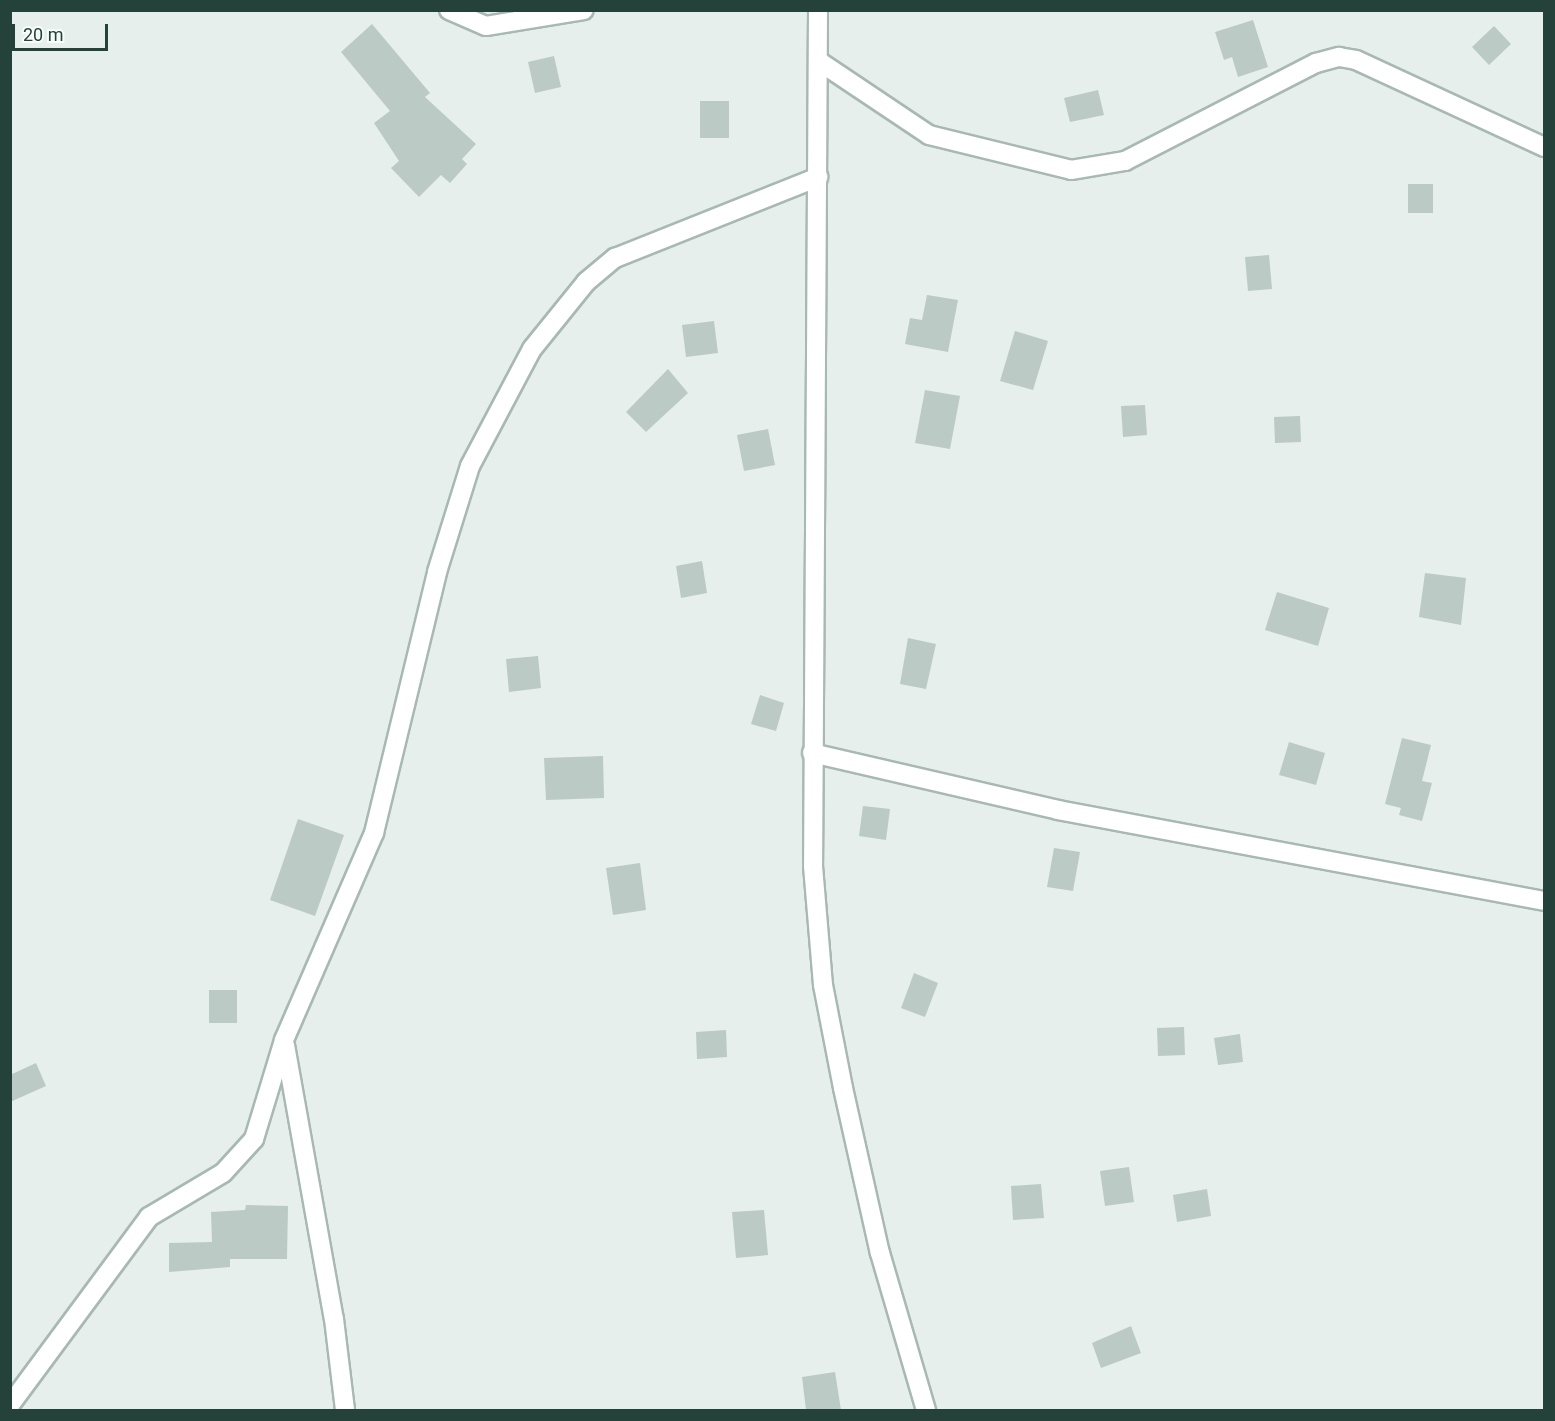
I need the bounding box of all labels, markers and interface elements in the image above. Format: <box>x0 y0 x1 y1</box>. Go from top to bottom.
scale bar <box>15 12 111 50</box>
text: 20 m <box>23 24 63 45</box>

